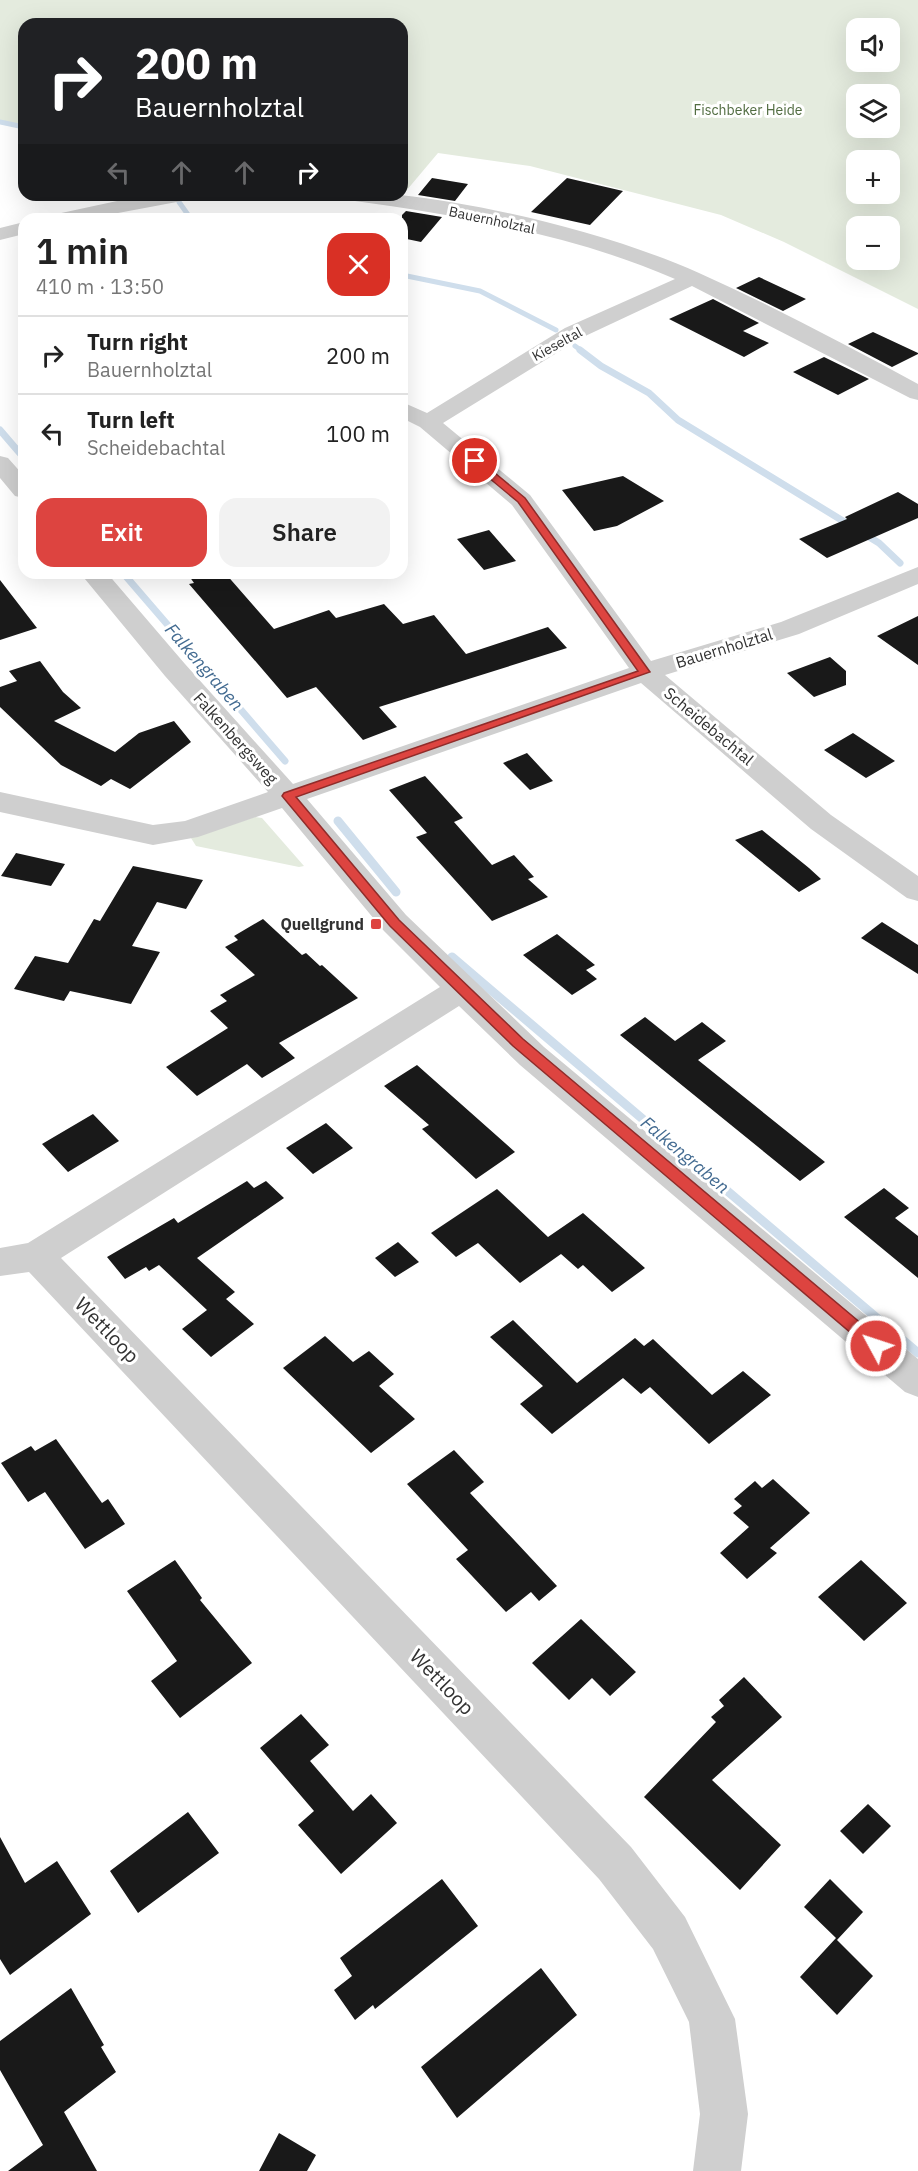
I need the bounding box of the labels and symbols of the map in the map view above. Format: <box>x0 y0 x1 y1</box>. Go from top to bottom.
park label: Fischbeker Heide <box>693 101 803 119</box>
street label: Bauernholztal <box>447 202 537 238</box>
street label: Kieseltal <box>529 323 585 365</box>
pin <box>449 435 500 486</box>
water label: Falkengraben <box>160 618 249 715</box>
street label: Bauernholztal <box>673 624 775 672</box>
street label: Scheidebachtal <box>660 683 758 769</box>
street label: Falkenbergsweg <box>190 688 283 788</box>
place label: Quellgrund <box>280 914 364 934</box>
marker: Quellgrund <box>369 917 383 931</box>
water label: Falkengraben <box>636 1111 734 1198</box>
street label: Wettloop <box>69 1291 145 1368</box>
position arrow <box>844 1314 908 1378</box>
street label: Wettloop <box>404 1643 480 1720</box>

